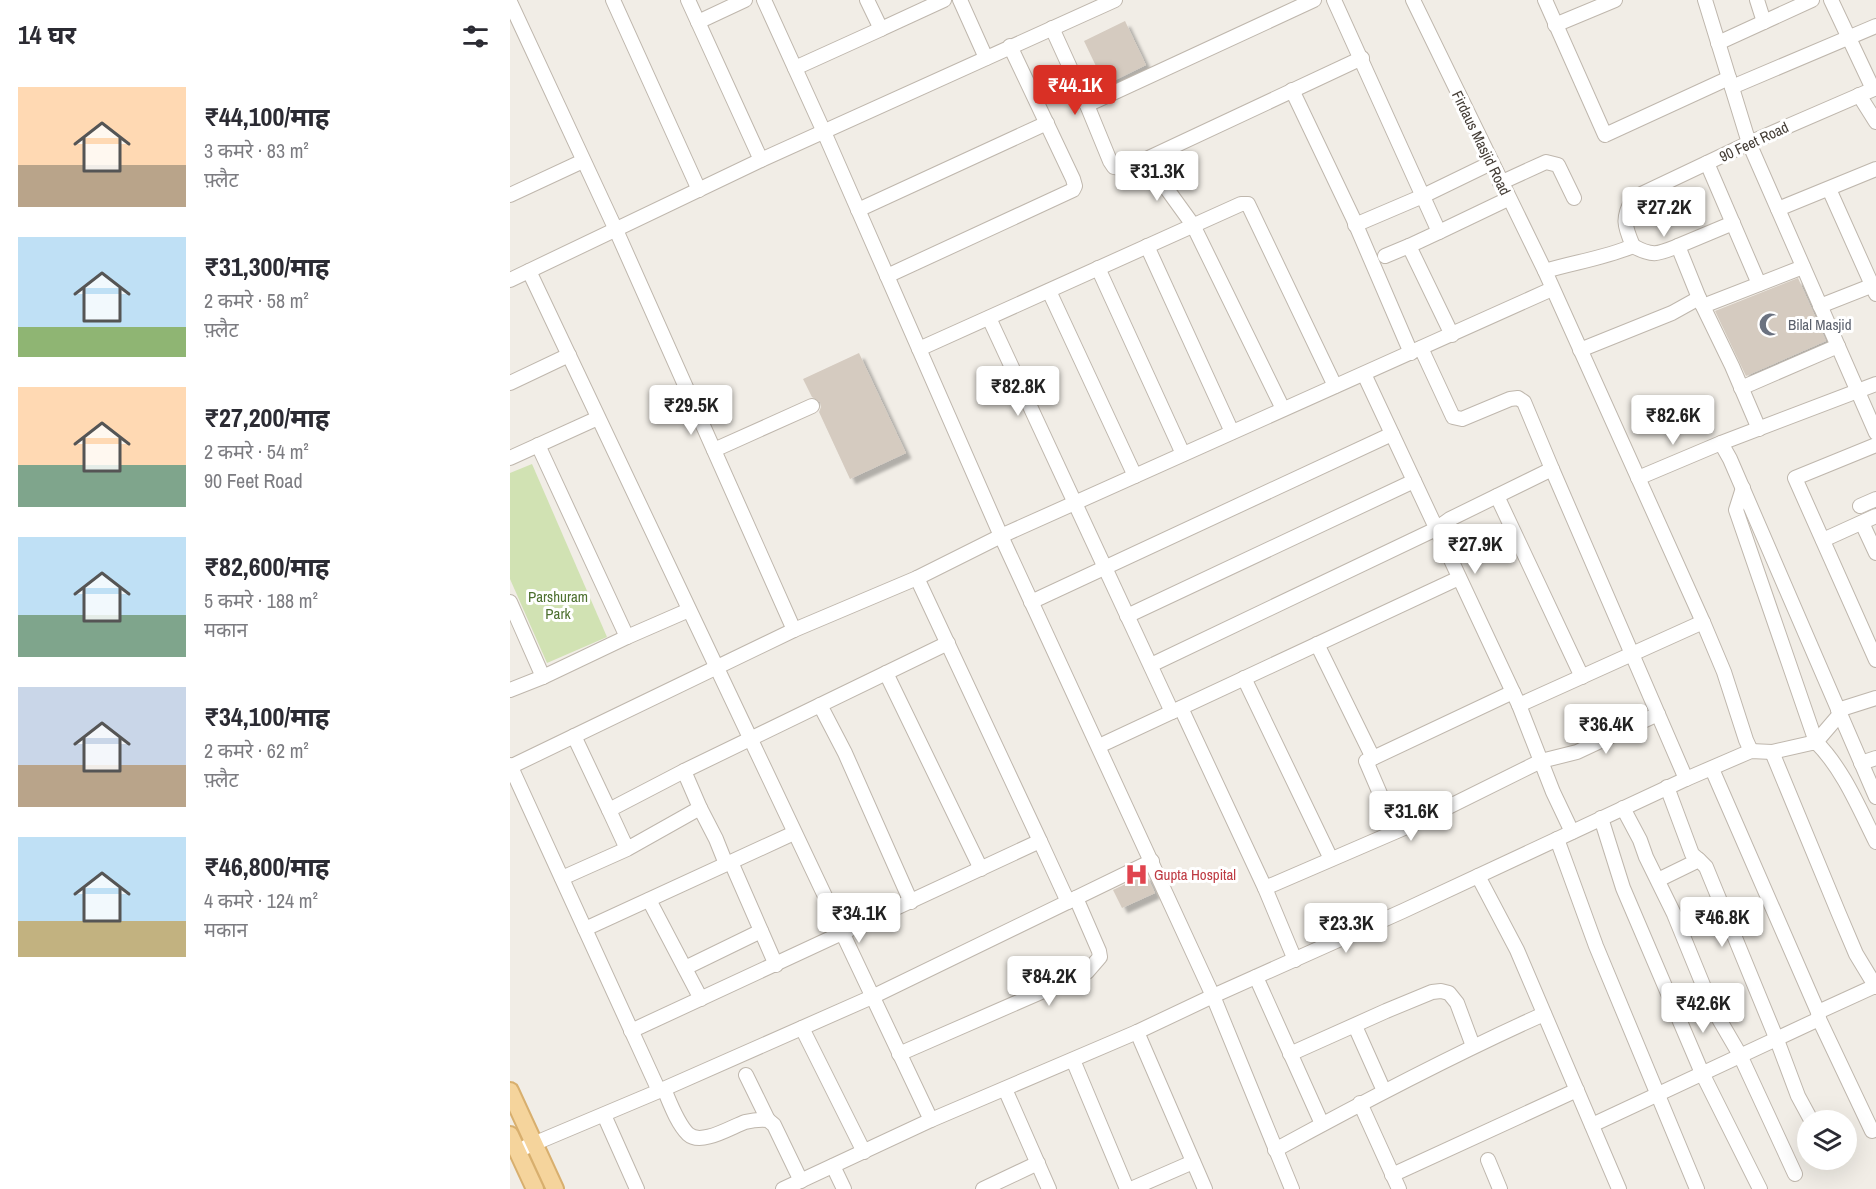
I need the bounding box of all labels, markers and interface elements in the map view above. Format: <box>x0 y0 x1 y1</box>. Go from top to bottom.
text: 14 घर <box>18 17 76 52</box>
icon: filters <box>459 20 492 53</box>
pin: ₹44.1K <box>1026 65 1124 116</box>
text: ₹44.1K <box>1047 71 1103 98</box>
street label: Firdaus Masjid Road <box>1447 87 1516 199</box>
text: ₹44,100/माह <box>204 99 330 134</box>
icon: home <box>66 111 138 183</box>
street label: 90 Feet Road <box>1716 116 1792 167</box>
text: 3 कमरे · 83 m² <box>204 137 309 164</box>
pin: ₹31.3K <box>1108 151 1206 202</box>
text: ₹31.3K <box>1129 157 1185 184</box>
text: फ़्लैट <box>204 166 239 193</box>
pin: ₹27.2K <box>1615 187 1713 238</box>
text: ₹27.2K <box>1636 193 1692 220</box>
text: ₹31,300/माह <box>204 249 330 284</box>
icon: home <box>66 261 138 333</box>
text: 2 कमरे · 58 m² <box>204 287 309 314</box>
mosque icon: Bilal Masjid <box>1757 312 1783 338</box>
place label: Bilal Masjid <box>1788 314 1852 335</box>
text: फ़्लैट <box>204 316 239 343</box>
pin: ₹82.8K <box>969 366 1067 417</box>
text: ₹82.8K <box>990 372 1046 399</box>
pin: ₹29.5K <box>642 385 740 436</box>
text: ₹29.5K <box>663 391 719 418</box>
pin: ₹82.6K <box>1624 395 1722 446</box>
text: ₹27,200/माह <box>204 400 330 435</box>
text: ₹82.6K <box>1645 401 1701 428</box>
icon: home <box>66 411 138 483</box>
text: 2 कमरे · 54 m² <box>204 438 309 465</box>
text: 90 Feet Road <box>204 467 303 494</box>
pin: ₹27.9K <box>1426 524 1524 575</box>
text: ₹27.9K <box>1447 530 1503 557</box>
text: ₹82,600/माह <box>204 549 330 584</box>
icon: home <box>66 561 138 633</box>
park label: Parshuram Park <box>528 586 588 624</box>
text: 5 कमरे · 188 m² <box>204 587 318 614</box>
text: मकान <box>204 616 248 643</box>
text: ₹34,100/माह <box>204 699 330 734</box>
pin: ₹36.4K <box>1557 704 1655 755</box>
text: ₹36.4K <box>1578 710 1634 737</box>
icon: home <box>66 711 138 783</box>
text: 2 कमरे · 62 m² <box>204 737 309 764</box>
text: फ़्लैट <box>204 766 239 793</box>
pin: ₹31.6K <box>1362 791 1460 842</box>
text: ₹31.6K <box>1383 797 1439 824</box>
text: ₹46,800/माह <box>204 849 330 884</box>
icon: home <box>66 861 138 933</box>
hospital icon: Gupta Hospital <box>1123 862 1149 888</box>
place label: Gupta Hospital <box>1154 864 1236 885</box>
text: 4 कमरे · 124 m² <box>204 887 318 914</box>
pin: ₹34.1K <box>810 893 908 944</box>
pin: ₹46.8K <box>1673 897 1771 948</box>
text: ₹34.1K <box>831 899 887 926</box>
pin: ₹23.3K <box>1297 903 1395 954</box>
text: ₹46.8K <box>1694 903 1750 930</box>
text: ₹23.3K <box>1318 909 1374 936</box>
text: मकान <box>204 916 248 943</box>
pin: ₹84.2K <box>1000 956 1098 1007</box>
text: ₹84.2K <box>1021 962 1077 989</box>
pin: ₹42.6K <box>1654 983 1752 1034</box>
text: ₹42.6K <box>1675 989 1731 1016</box>
map controls <box>1797 1110 1857 1170</box>
button: layers <box>1797 1110 1857 1170</box>

